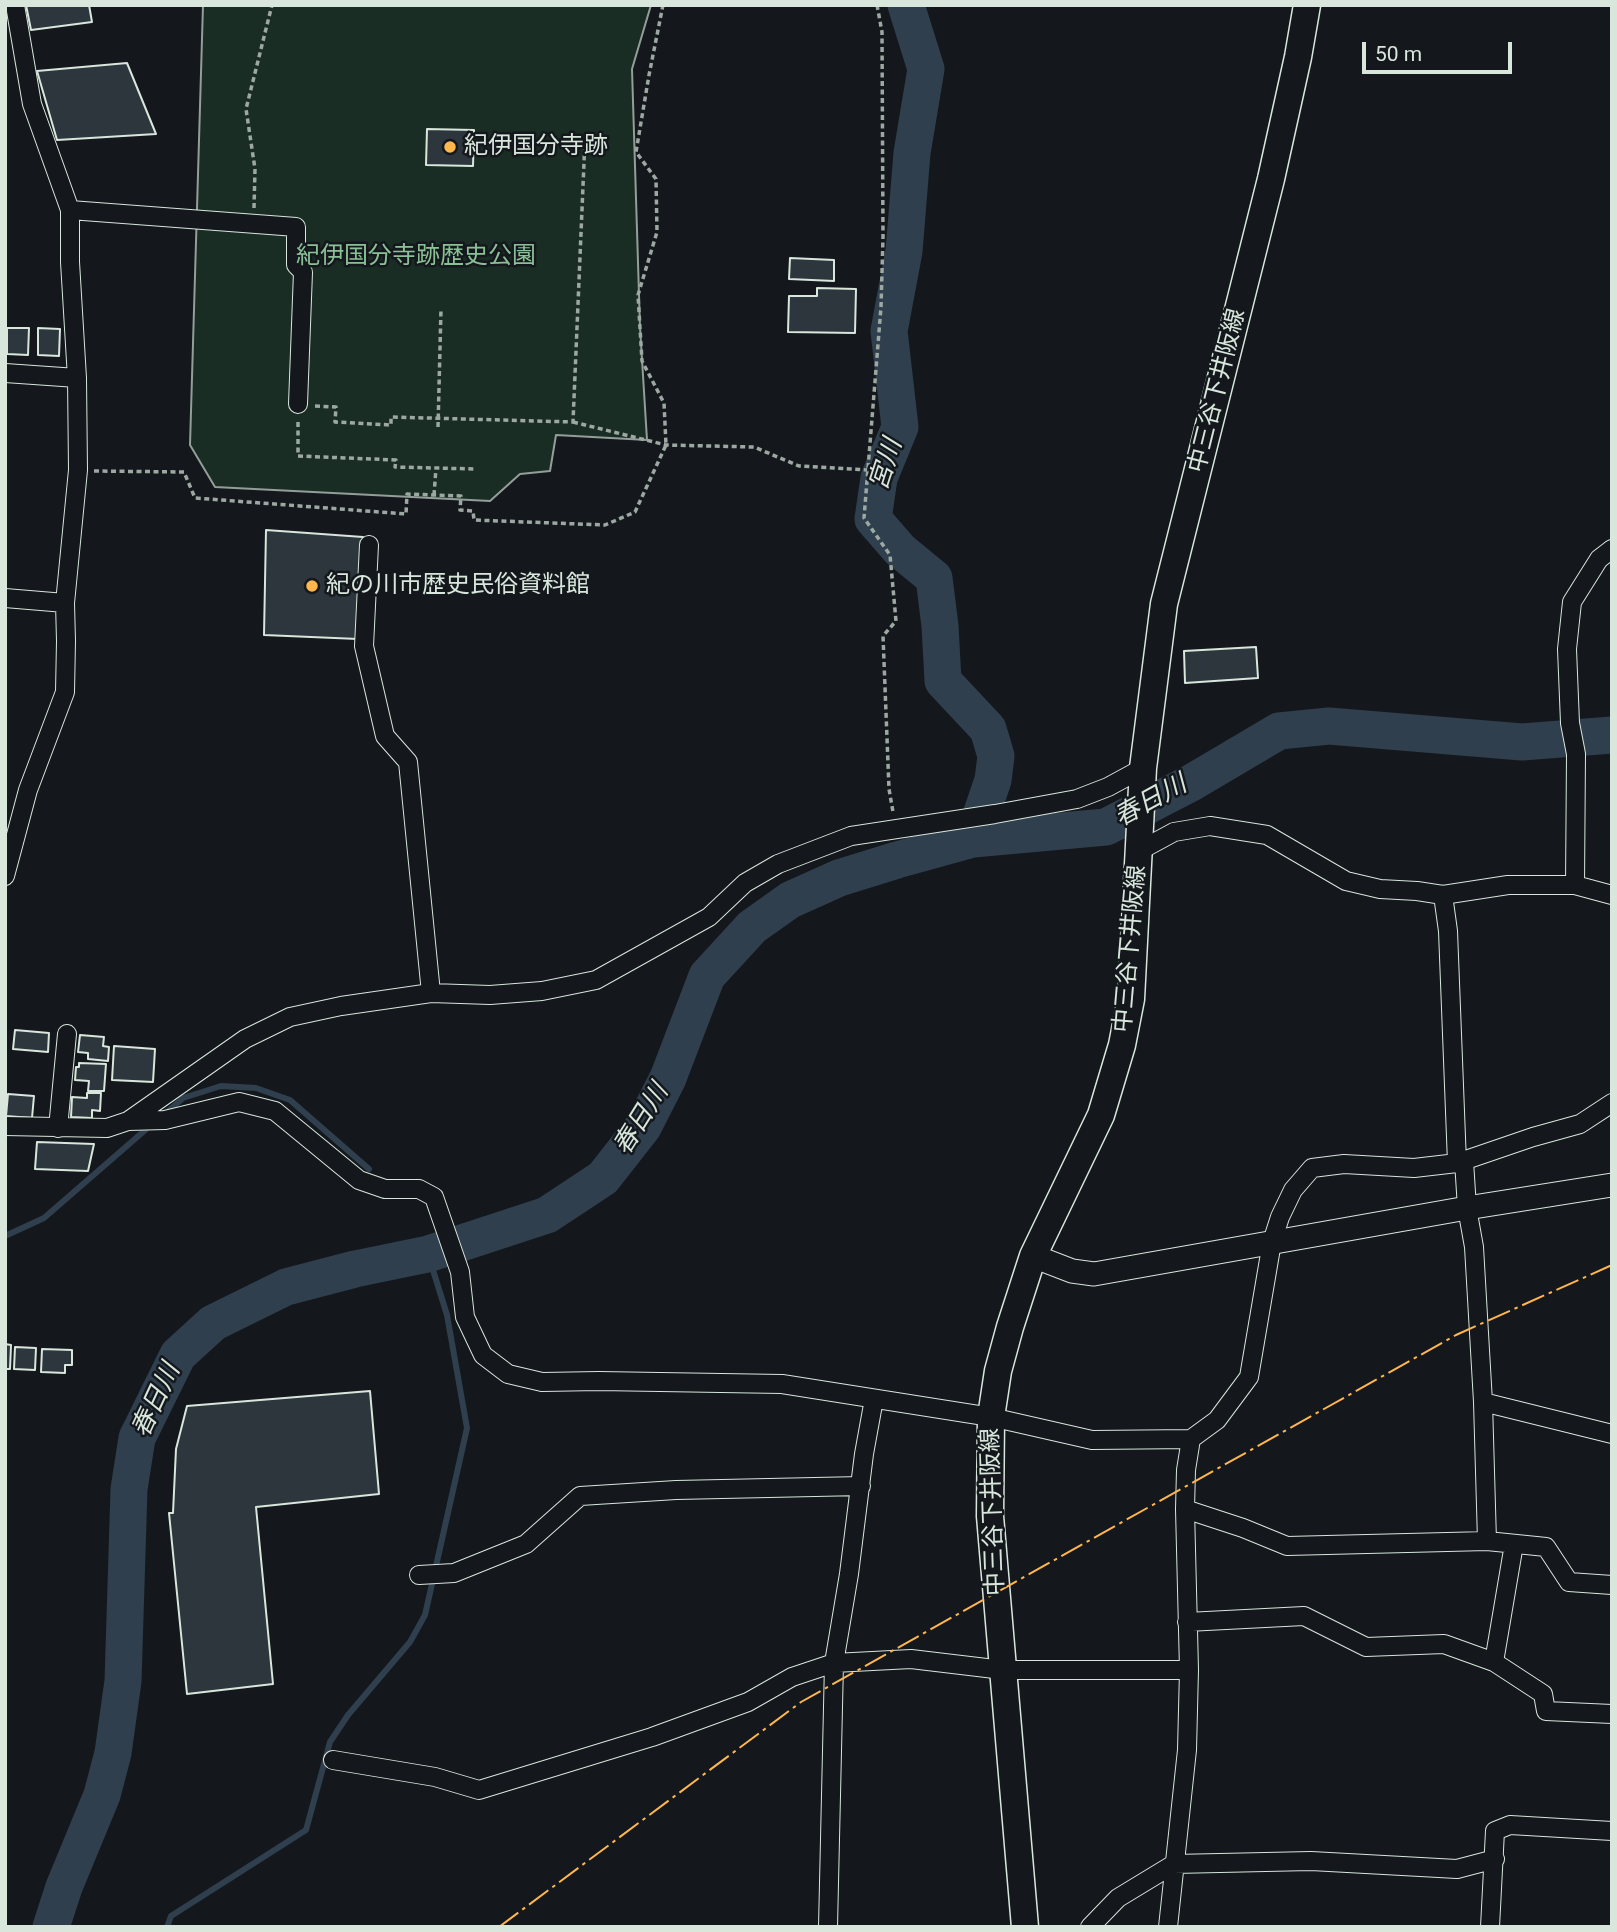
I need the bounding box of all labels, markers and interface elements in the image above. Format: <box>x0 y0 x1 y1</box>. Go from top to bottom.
scale bar <box>1365 28 1516 72</box>
text: 50 m <box>1375 42 1422 66</box>
place label: 紀伊国分寺跡 <box>464 133 608 161</box>
marker: 紀伊国分寺跡 <box>442 139 458 155</box>
park label: 紀伊国分寺跡歴史公園 <box>296 243 536 271</box>
street label: 中三谷下井阪線 <box>1184 306 1252 476</box>
water label: 宮川 <box>864 435 910 495</box>
place label: 紀の川市歴史民俗資料館 <box>326 572 590 600</box>
marker: 紀の川市歴史民俗資料館 <box>304 578 320 594</box>
water label: 春日川 <box>1109 769 1193 835</box>
street label: 中三谷下井阪線 <box>1109 864 1153 1034</box>
water label: 春日川 <box>608 1079 676 1161</box>
water label: 春日川 <box>126 1359 188 1443</box>
street label: 中三谷下井阪線 <box>977 1428 1011 1596</box>

